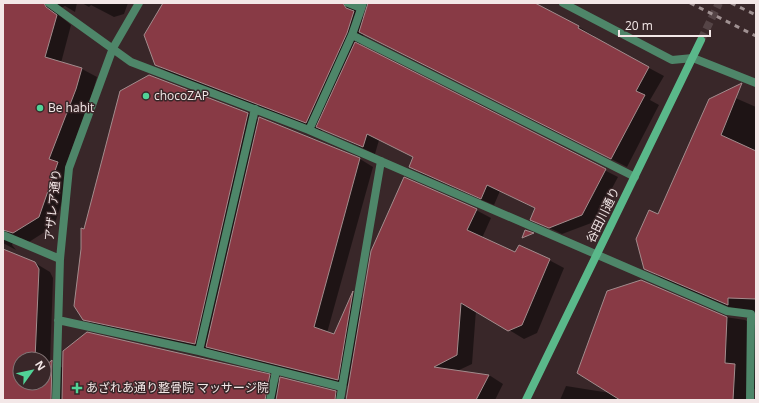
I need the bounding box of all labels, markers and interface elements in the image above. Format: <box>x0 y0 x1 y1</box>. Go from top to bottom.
scale bar <box>619 12 710 38</box>
text: 20 m <box>625 17 653 34</box>
place label: chocoZAP <box>154 87 209 104</box>
marker: chocoZAP <box>141 91 151 101</box>
place label: Be habit <box>48 99 94 116</box>
marker: Be habit <box>35 103 45 113</box>
street label: アザレア通り <box>40 168 65 242</box>
street label: 谷田川通り <box>582 184 623 245</box>
north arrow <box>12 351 52 391</box>
text: N <box>32 357 50 373</box>
place label: あざれあ通り整骨院 マッサージ院 <box>86 379 269 396</box>
marker: あざれあ通り整骨院 マッサージ院 <box>71 382 83 394</box>

